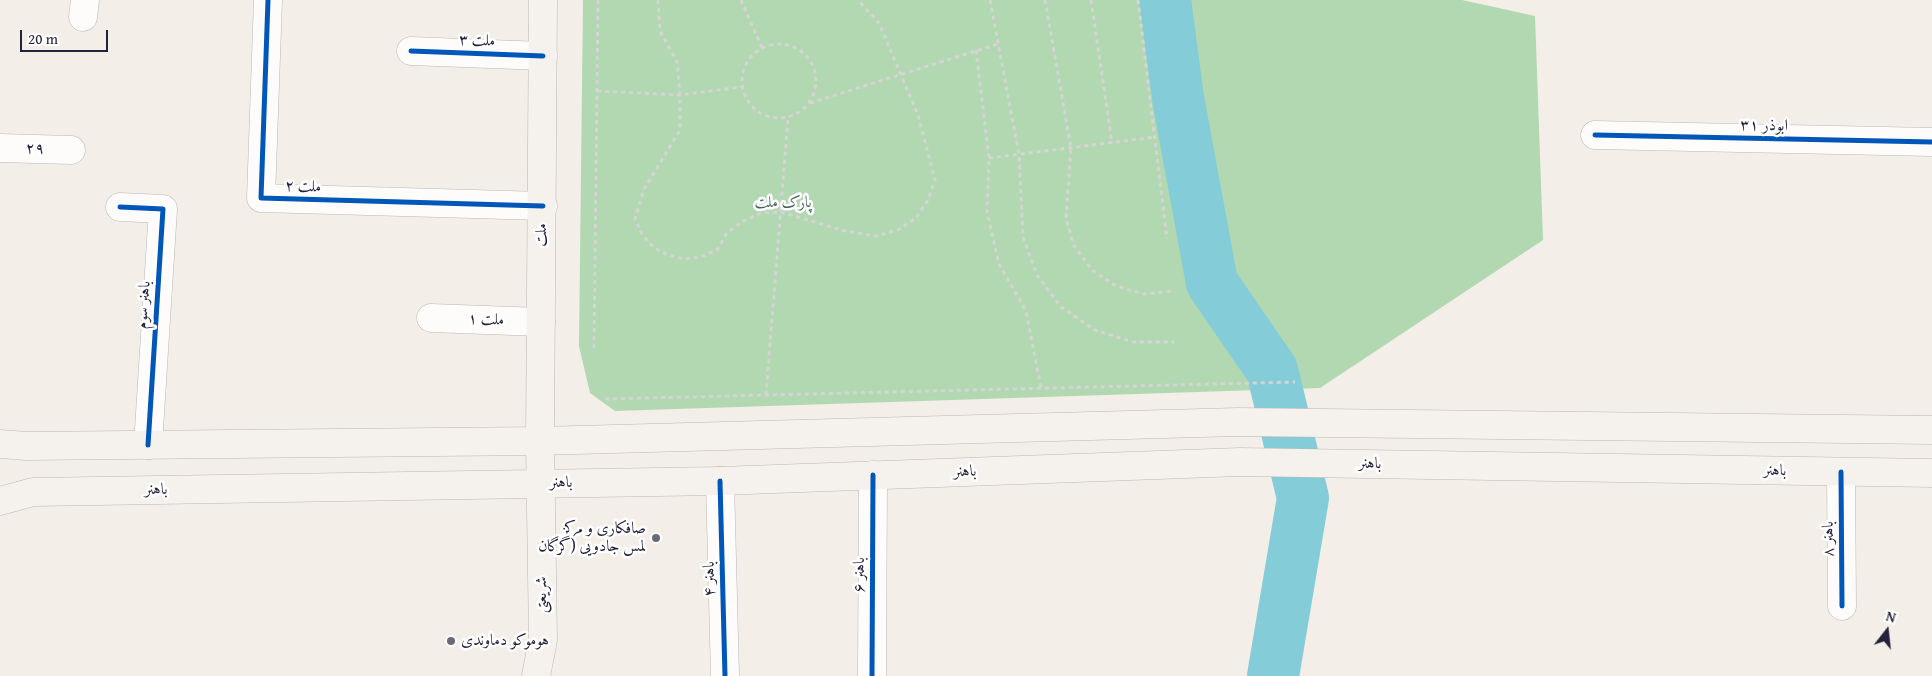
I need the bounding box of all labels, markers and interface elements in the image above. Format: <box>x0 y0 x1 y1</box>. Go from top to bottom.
scale bar <box>22 20 110 52</box>
text: 20 m <box>28 28 58 49</box>
street label: ۳ ملت <box>458 31 496 51</box>
street label: ابوذر ۳۱ <box>1740 116 1788 136</box>
street label: ۲۹ <box>25 139 45 159</box>
street label: ۲ ملت <box>284 177 322 197</box>
park label: پارک ملت <box>754 193 812 213</box>
street label: ملت <box>532 223 552 247</box>
street label: باهنر سوم <box>133 280 155 330</box>
street label: ملت ۱ <box>467 310 505 330</box>
street label: باهنر <box>1358 454 1382 474</box>
street label: باهنر <box>1763 461 1787 481</box>
street label: باهنر <box>953 462 977 482</box>
street label: باهنر <box>549 473 573 493</box>
street label: باهنر <box>144 480 168 500</box>
place label: صافکاری و مرکز لمس جادویی (گرگان <box>538 519 646 557</box>
street label: ۸ باهنر <box>1819 521 1839 557</box>
marker: صافکاری و مرکز لمس جادویی (گرگان <box>650 532 662 544</box>
street label: ۶ باهنر <box>850 557 870 593</box>
street label: ۴ باهنر <box>700 561 720 597</box>
street label: شریعتی <box>532 576 552 614</box>
north arrow <box>1862 606 1912 656</box>
text: N <box>1884 606 1898 627</box>
place label: هوموکو دماوندی <box>461 631 549 651</box>
marker: هوموکو دماوندی <box>445 635 457 647</box>

